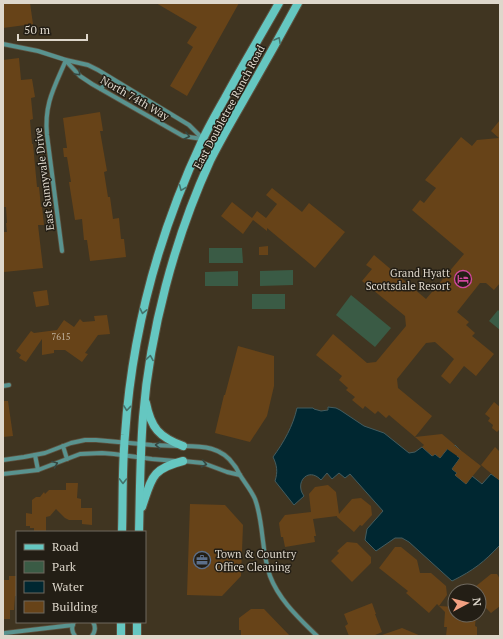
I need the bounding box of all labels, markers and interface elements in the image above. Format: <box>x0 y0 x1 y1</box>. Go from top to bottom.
scale bar <box>18 16 87 42</box>
text: 50 m <box>24 22 51 37</box>
one-way arrow <box>273 37 280 44</box>
street label: East Doubletree Ranch Road <box>190 43 268 171</box>
one-way arrow <box>73 68 81 76</box>
street label: North 74th Way <box>98 73 172 124</box>
street label: East Sunnyvale Drive <box>31 126 57 231</box>
one-way arrow <box>184 131 191 140</box>
one-way arrow <box>178 184 186 191</box>
place label: Grand Hyatt Scottsdale Resort <box>366 266 450 293</box>
hotel icon: Grand Hyatt Scottsdale Resort <box>453 269 473 289</box>
one-way arrow <box>139 308 147 315</box>
house number: 7615 <box>51 331 71 343</box>
one-way arrow <box>145 355 154 361</box>
one-way arrow <box>123 405 132 411</box>
one-way arrow <box>155 441 161 449</box>
one-way arrow <box>200 459 207 468</box>
one-way arrow <box>51 460 58 468</box>
one-way arrow <box>119 478 127 484</box>
legend <box>16 531 146 623</box>
text: Road <box>52 539 79 554</box>
place label: Town & Country Office Cleaning <box>215 547 297 574</box>
office icon: Town & Country Office Cleaning <box>192 550 212 570</box>
text: Park <box>52 559 77 574</box>
text: Water <box>52 579 84 594</box>
north arrow <box>447 583 487 623</box>
text: N <box>469 597 484 607</box>
text: Building <box>52 599 98 614</box>

